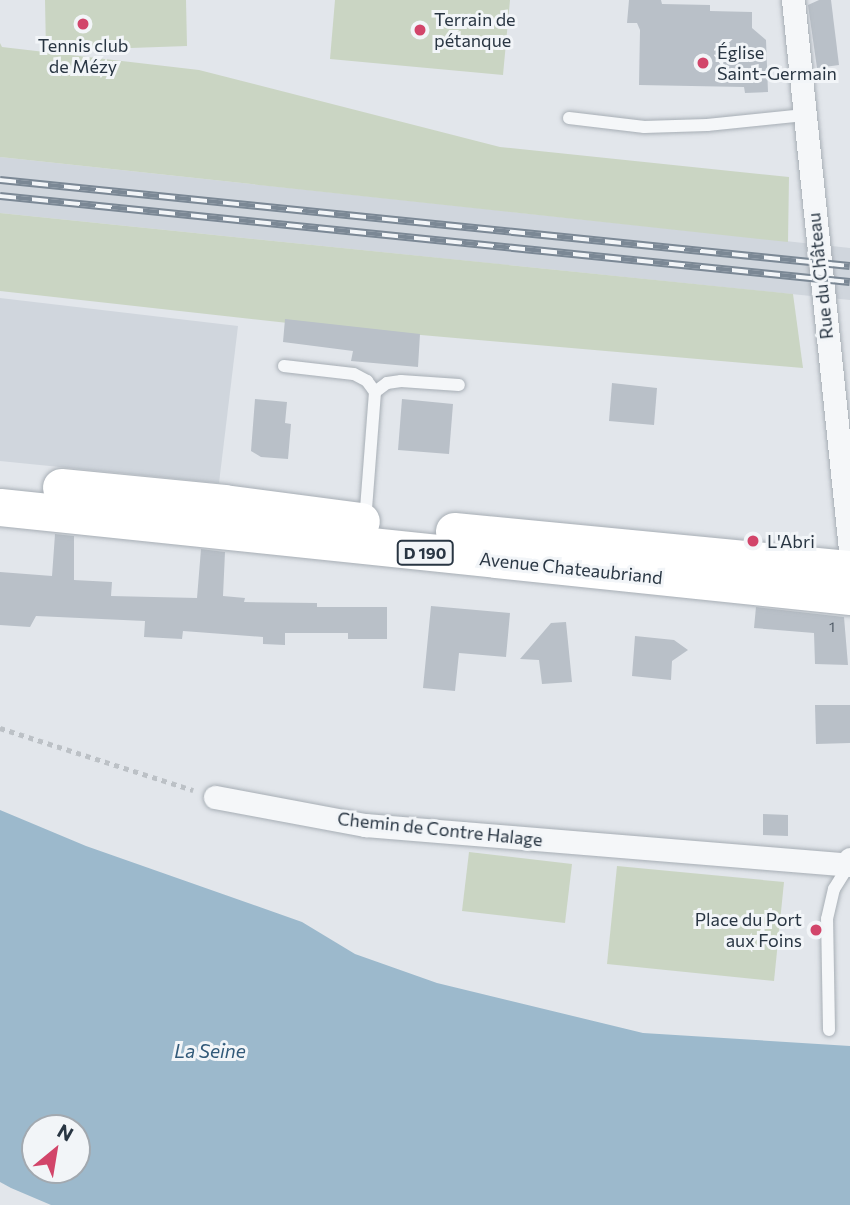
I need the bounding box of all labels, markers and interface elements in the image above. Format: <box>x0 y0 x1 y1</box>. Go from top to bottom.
place label: Terrain de pétanque <box>434 9 516 52</box>
marker: Tennis club de Mézy <box>75 16 91 32</box>
marker: Terrain de pétanque <box>412 22 428 38</box>
place label: Tennis club de Mézy <box>38 35 128 78</box>
place label: Église Saint-Germain <box>717 42 837 84</box>
marker: Église Saint-Germain <box>695 55 711 71</box>
street label: Rue du Château <box>803 212 837 340</box>
place label: L'Abri <box>767 530 815 552</box>
marker: L'Abri <box>745 533 761 549</box>
road number: D 190 <box>395 540 455 566</box>
street label: Avenue Chateaubriand <box>478 548 664 588</box>
house number: 1 <box>829 619 835 635</box>
street label: Chemin de Contre Halage <box>336 807 544 851</box>
place label: Place du Port aux Foins <box>695 909 802 951</box>
marker: Place du Port aux Foins <box>808 922 824 938</box>
water label: La Seine <box>174 1040 246 1062</box>
north arrow <box>21 1114 91 1184</box>
text: N <box>54 1119 78 1146</box>

